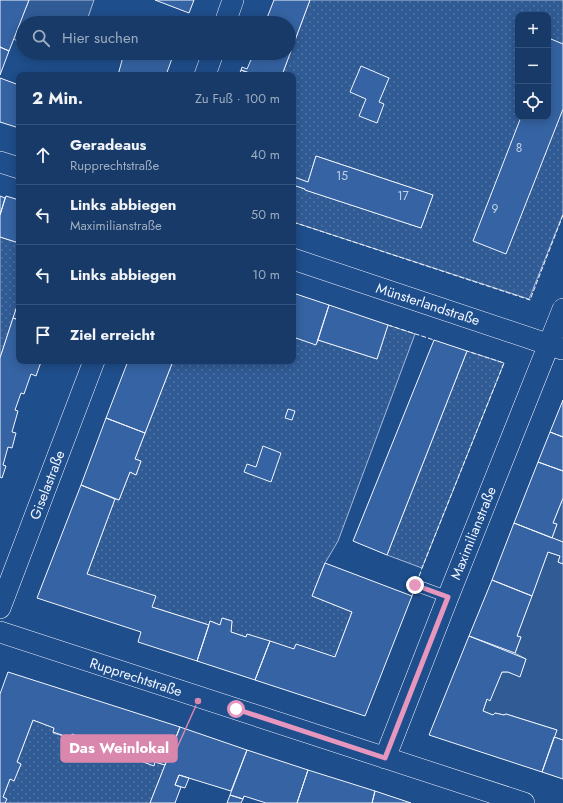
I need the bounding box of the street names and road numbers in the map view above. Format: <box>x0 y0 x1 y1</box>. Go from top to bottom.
street label: Münsterlandstraße <box>374 278 482 330</box>
street label: Giselastraße <box>25 447 69 523</box>
street label: Maximilianstraße <box>445 483 501 583</box>
street label: Rupprechtstraße <box>87 653 185 701</box>

